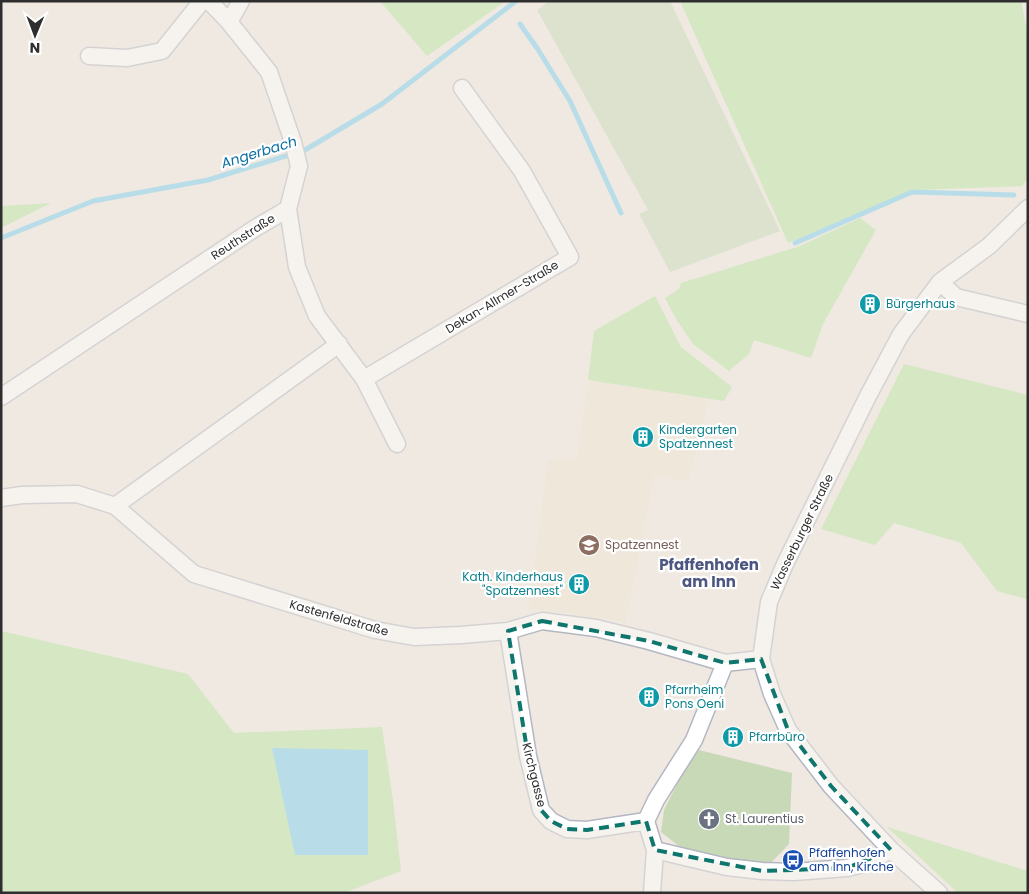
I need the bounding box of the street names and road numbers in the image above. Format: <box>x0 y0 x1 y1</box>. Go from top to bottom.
street label: Reuthstraße <box>207 209 278 264</box>
street label: Dekan-Allmer-Straße <box>442 256 561 337</box>
street label: Wasserburger Straße <box>766 471 837 593</box>
street label: Kastenfeldstraße <box>288 595 391 640</box>
street label: Kirchgasse <box>518 741 551 809</box>

